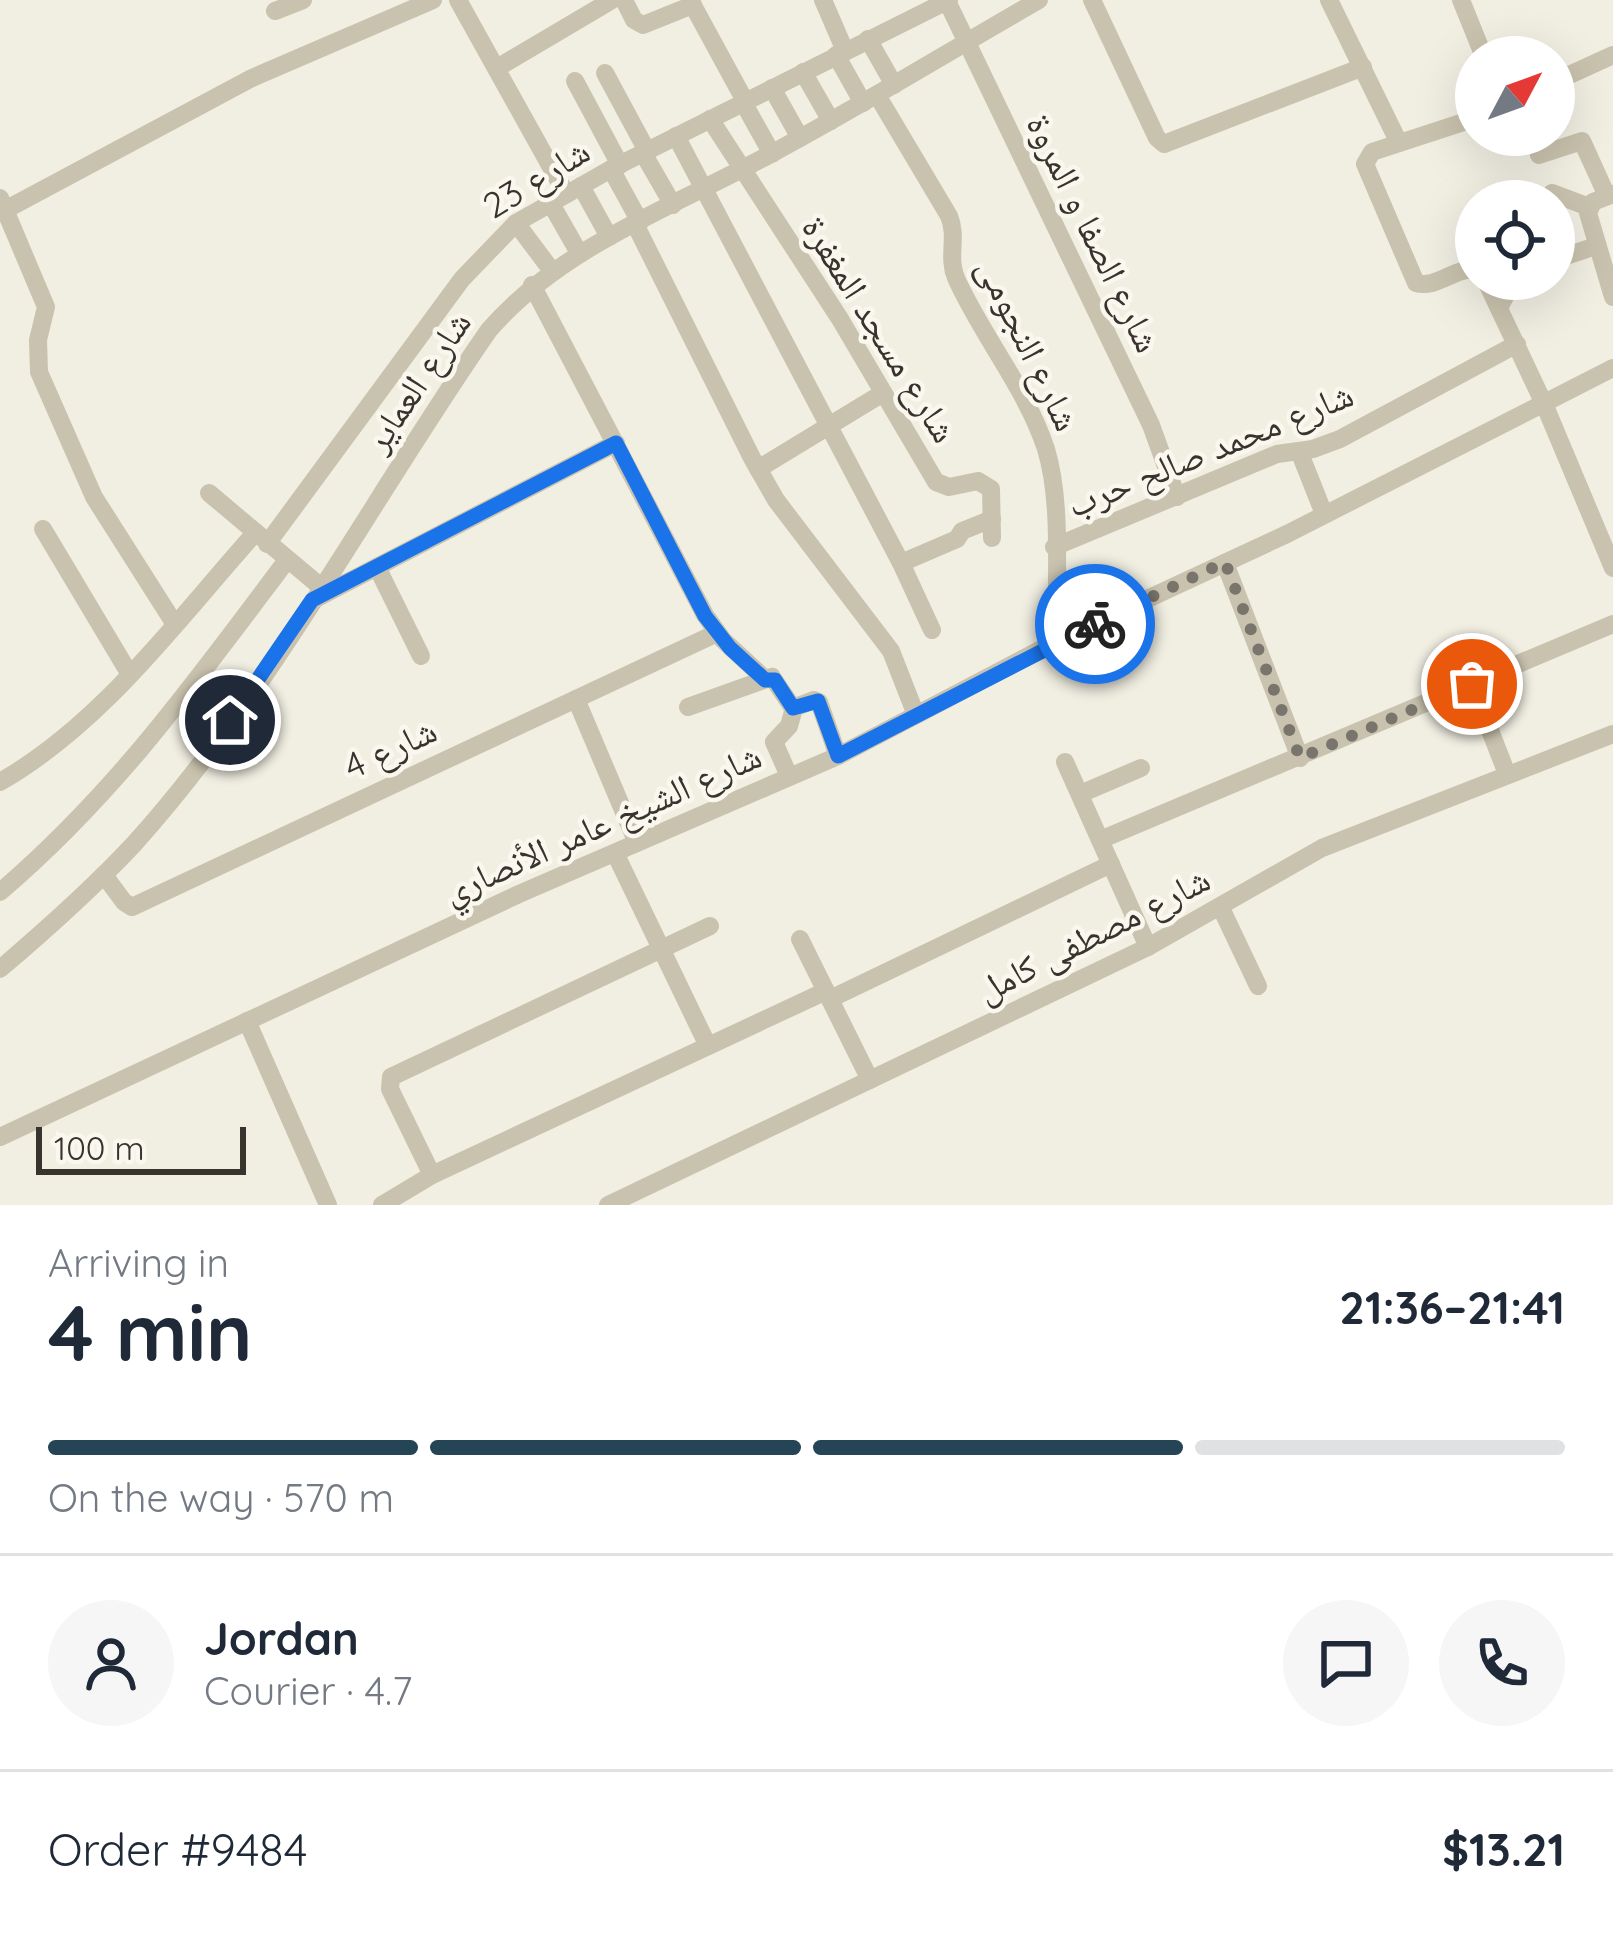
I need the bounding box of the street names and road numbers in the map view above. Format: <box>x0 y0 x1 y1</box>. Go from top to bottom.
street label: شارع الصفا و المروة <box>1017 106 1171 360</box>
street label: شارع 23 <box>474 127 598 229</box>
street label: شارع مسجد المغفرة <box>792 207 968 451</box>
street label: شارع النجومى <box>967 250 1091 438</box>
street label: شارع العماير <box>353 302 481 461</box>
street label: شارع محمد صالح حرب <box>1060 371 1360 527</box>
street label: شارع 4 <box>336 707 444 789</box>
street label: شارع الشيخ عامر الأنصاري <box>436 732 771 919</box>
street label: شارع مصطفى كامل <box>969 855 1217 1013</box>

